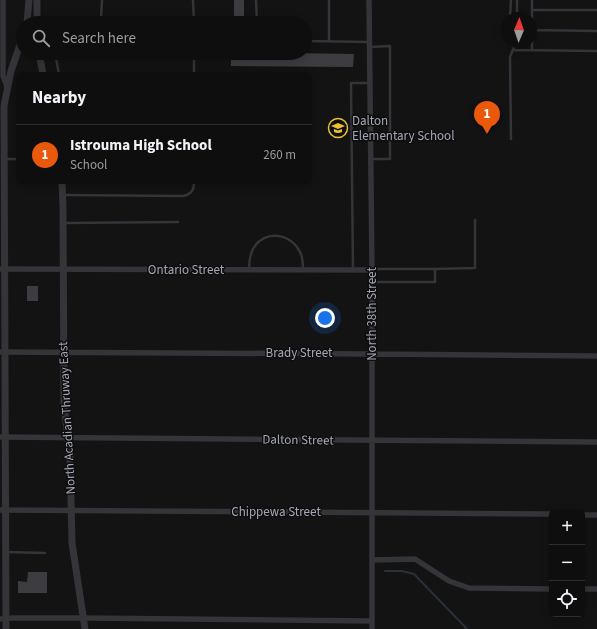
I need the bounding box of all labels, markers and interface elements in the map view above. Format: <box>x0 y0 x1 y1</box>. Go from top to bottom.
north arrow <box>501 12 537 48</box>
search box <box>16 16 312 60</box>
icon: search <box>30 27 52 49</box>
text: Search here <box>62 28 136 49</box>
text: Nearby <box>32 86 86 110</box>
pin: 1 <box>474 101 500 134</box>
place label: Dalton Elementary School <box>352 112 454 145</box>
school or university icon: Dalton Elementary School <box>327 117 349 139</box>
text: Istrouma High School <box>70 135 212 156</box>
text: 1 <box>42 146 48 164</box>
text: 260 m <box>263 146 296 164</box>
text: School <box>70 156 107 174</box>
street label: Ontario Street <box>148 261 225 279</box>
street label: North 38th Street <box>363 267 381 361</box>
your location <box>315 308 335 328</box>
street label: North Acadian Thruway East <box>54 340 80 495</box>
street label: Brady Street <box>266 344 333 362</box>
street label: Dalton Street <box>262 430 334 450</box>
street label: Chippewa Street <box>231 503 321 521</box>
map controls <box>549 509 585 617</box>
button: + <box>549 509 585 545</box>
button: − <box>549 545 585 581</box>
button: locate <box>549 581 585 617</box>

